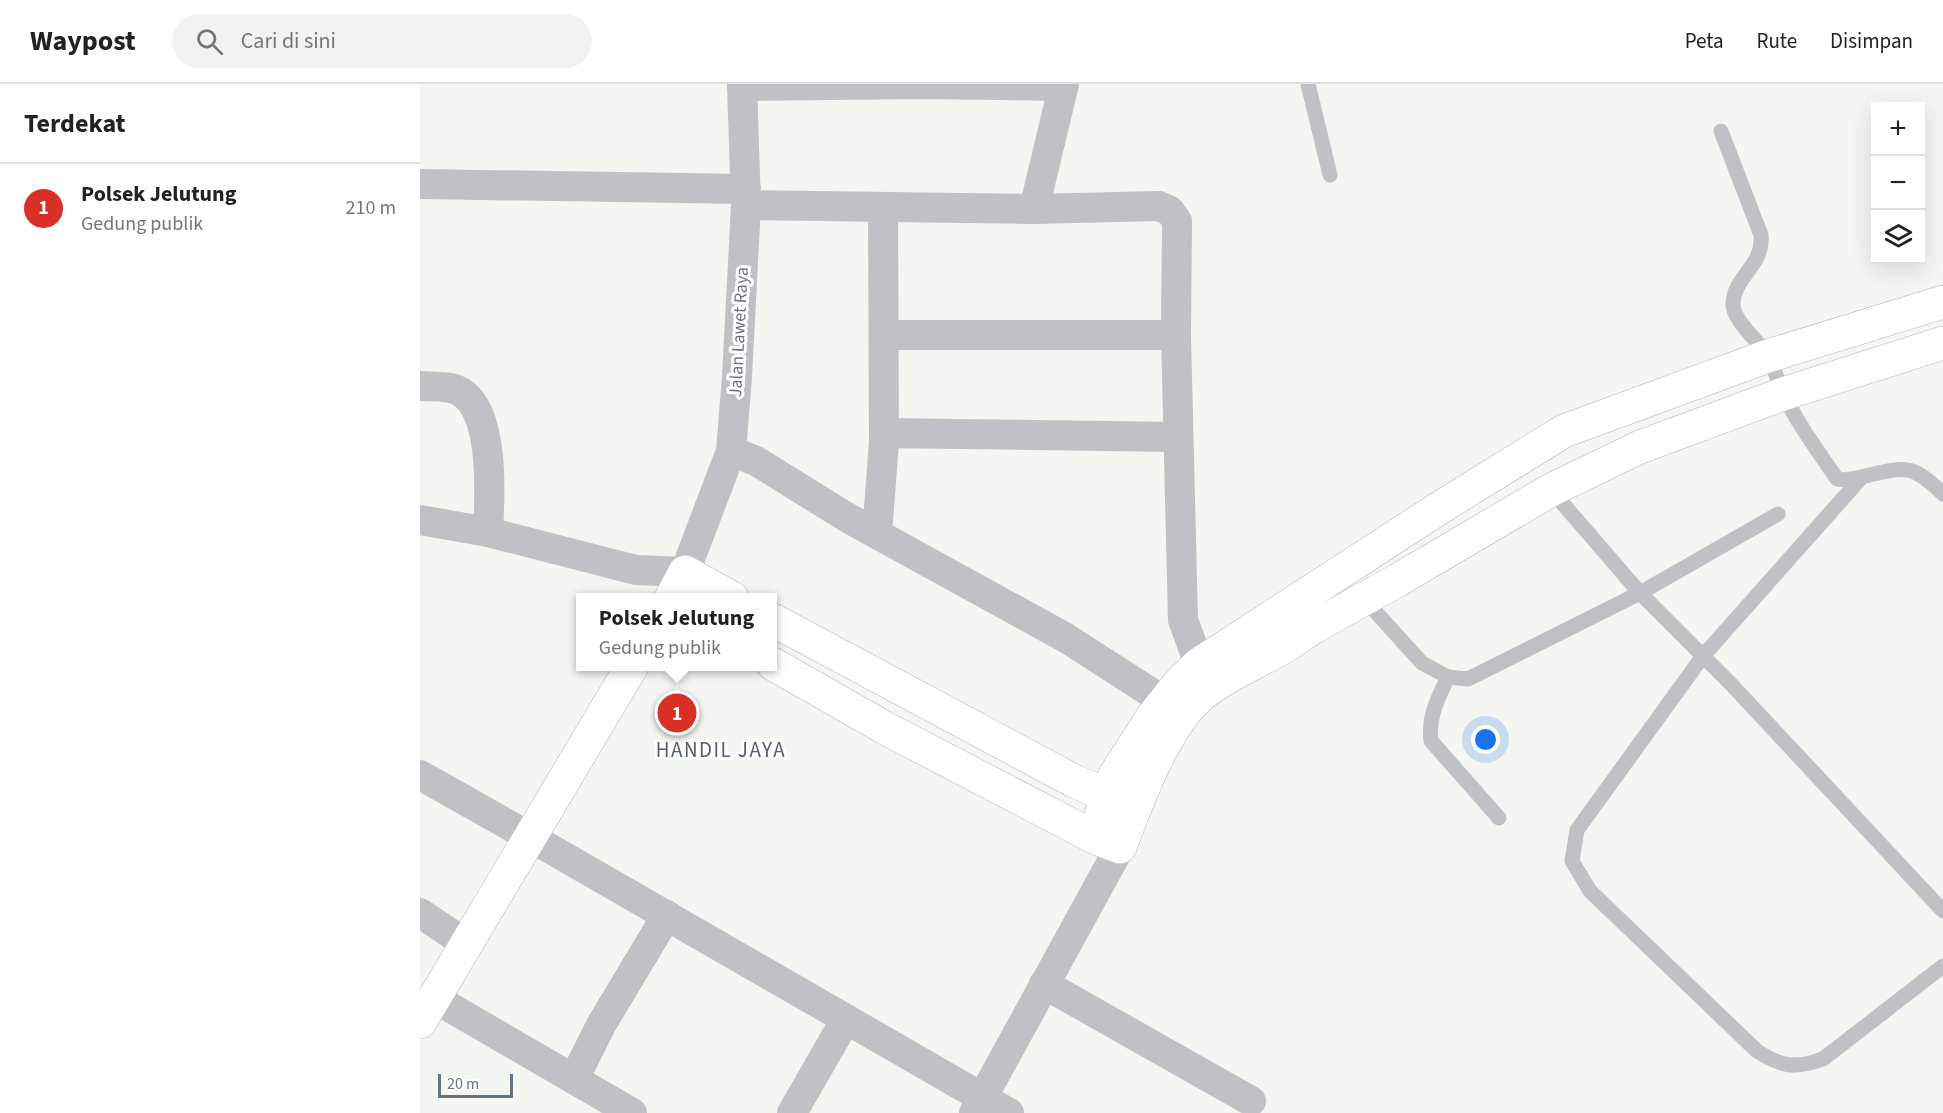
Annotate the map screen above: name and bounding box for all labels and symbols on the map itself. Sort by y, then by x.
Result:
street label: Jalan Lawet Raya [723,266,755,398]
pin: 1 [658,690,696,736]
your location [1471,725,1500,754]
district label: HANDIL JAYA [656,735,786,765]
scale bar [438,1071,513,1098]

